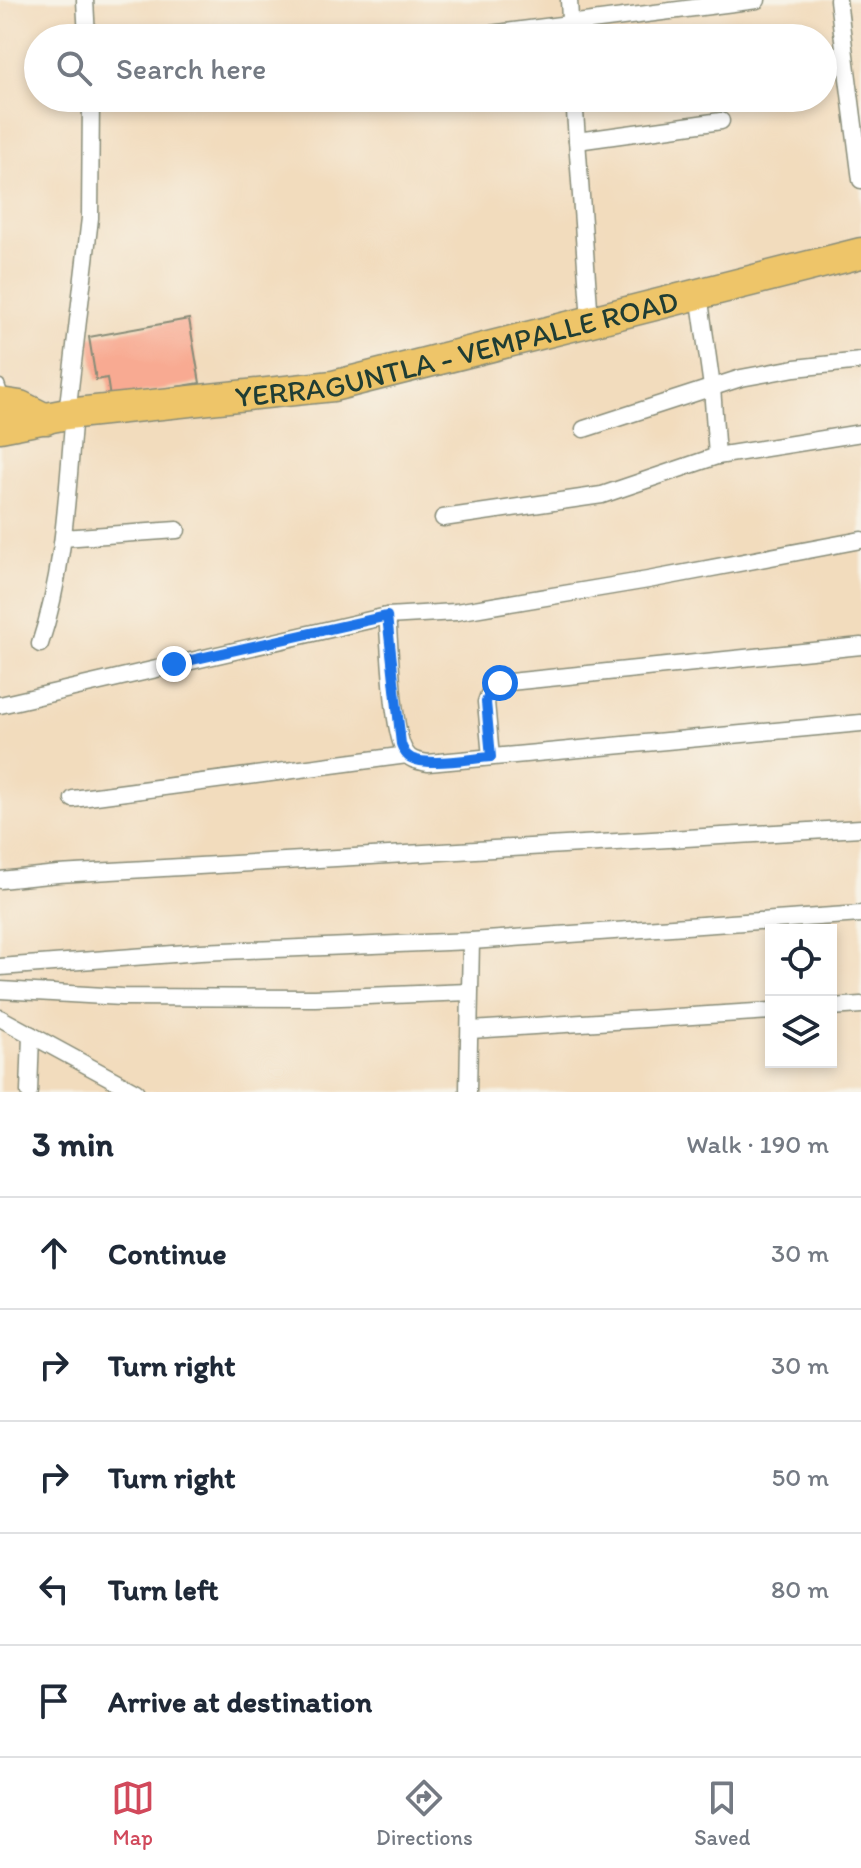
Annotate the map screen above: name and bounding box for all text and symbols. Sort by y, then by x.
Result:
search box [24,24,837,112]
icon: search [52,46,96,90]
text: Search here [116,50,266,87]
street label: YERRAGUNTLA - VEMPALLE ROAD [233,281,682,415]
route end [156,646,192,682]
route start [482,665,518,701]
map controls [765,924,837,1068]
button: locate [765,924,837,996]
button: layers [765,996,837,1068]
text: 3 min [32,1124,114,1165]
text: Walk · 190 m [686,1128,829,1160]
icon: ahead [32,1231,76,1275]
text: Continue [108,1235,227,1272]
text: 30 m [771,1237,829,1269]
icon: right [32,1343,76,1387]
text: Turn right [108,1347,236,1384]
text: 30 m [771,1349,829,1381]
icon: right [32,1455,76,1499]
text: Turn right [108,1459,236,1496]
text: 50 m [772,1461,829,1493]
icon: left [32,1567,76,1611]
text: Turn left [108,1571,219,1608]
text: 80 m [771,1573,829,1605]
icon: arrive [32,1679,76,1723]
text: Arrive at destination [108,1683,372,1720]
tab: Map [111,1776,155,1851]
tab: Directions [376,1776,473,1851]
tab: Saved [694,1776,750,1851]

